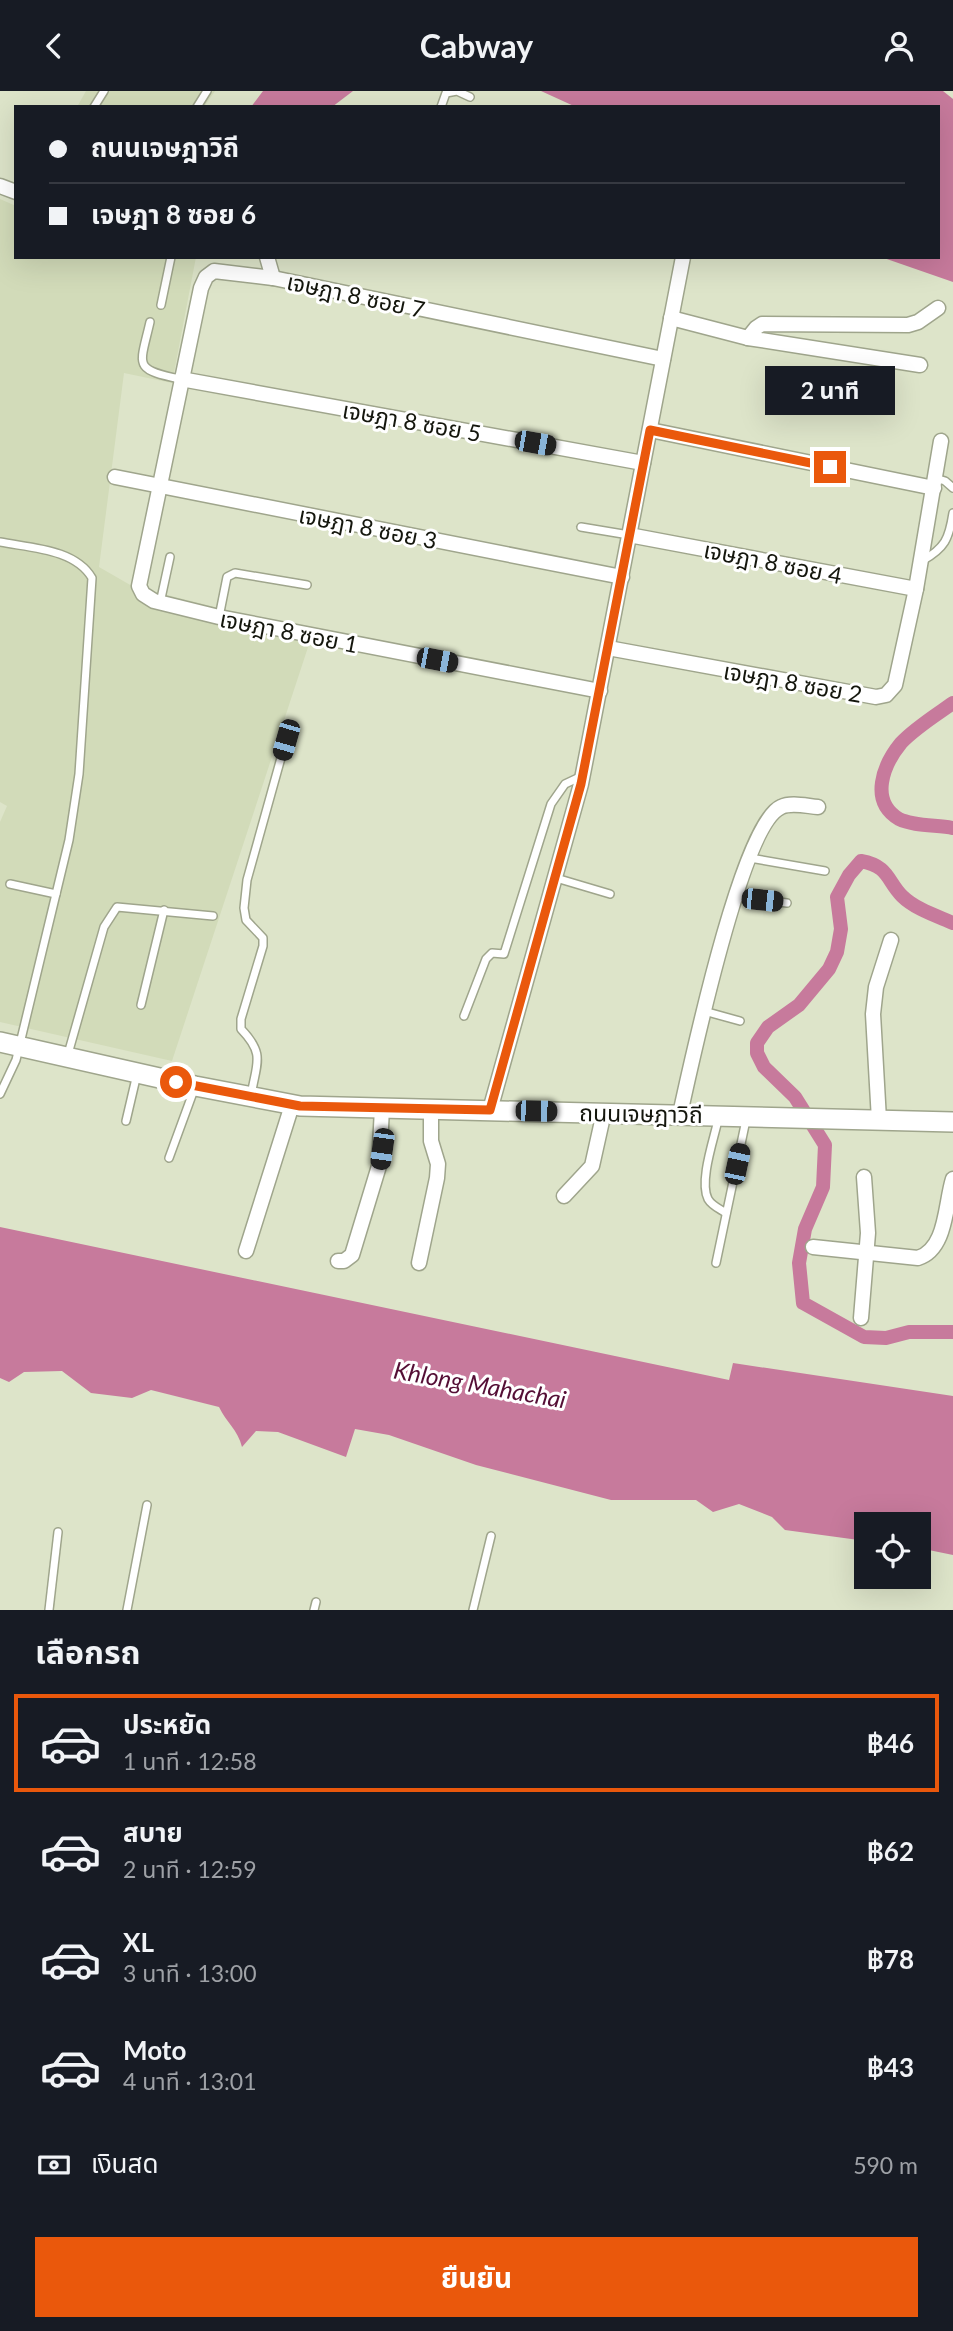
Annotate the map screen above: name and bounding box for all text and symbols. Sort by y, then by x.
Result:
text: Cabway [420,26,533,65]
icon: back [35,27,73,65]
icon: person [880,27,918,65]
text: ถนนเจษฎาวิถี [91,131,239,163]
text: เจษฎา 8 ซอย 6 [91,198,256,230]
street label: เจษฎา 8 ซอย 7 [284,267,428,323]
callout: 2 นาที [765,365,895,415]
text: 2 นาที [801,376,859,404]
street label: เจษฎา 8 ซอย 5 [340,395,484,447]
car [513,429,558,457]
route end [814,451,846,483]
street label: เจษฎา 8 ซอย 3 [296,500,440,554]
street label: เจษฎา 8 ซอย 4 [701,535,845,589]
street label: เจษฎา 8 ซอย 1 [217,604,361,658]
car [415,646,460,674]
street label: เจษฎา 8 ซอย 2 [721,656,865,708]
car [271,717,302,763]
car [741,887,784,913]
route start [160,1066,192,1098]
street label: ถนนเจษฎาวิถี [579,1098,703,1128]
car [515,1100,558,1122]
car [369,1127,396,1171]
car [723,1141,752,1187]
water label: Khlong Mahachai [392,1355,569,1413]
map controls [854,1512,931,1589]
button: locate [854,1512,931,1589]
text: เลือกรถ [35,1632,140,1671]
text: ประหยัด [123,1708,211,1740]
icon: car [39,1712,102,1775]
text: ฿46 [866,1727,914,1759]
text: 1 นาที · 12:58 [123,1747,257,1775]
text: สบาย [123,1816,183,1848]
icon: car [39,1820,102,1883]
text: ฿62 [866,1835,914,1867]
text: 2 นาที · 12:59 [123,1855,257,1883]
text: XL [123,1926,154,1958]
icon: car [39,1928,102,1991]
text: ฿78 [866,1943,914,1975]
text: 3 นาที · 13:00 [123,1959,257,1987]
text: Moto [123,2034,186,2066]
icon: car [39,2036,102,2099]
text: ฿43 [866,2051,914,2083]
text: 4 นาที · 13:01 [123,2067,257,2095]
icon: cash [35,2146,73,2184]
text: เงินสด [91,2147,158,2179]
text: 590 m [853,2151,918,2179]
button: ยืนยัน [35,2237,918,2317]

